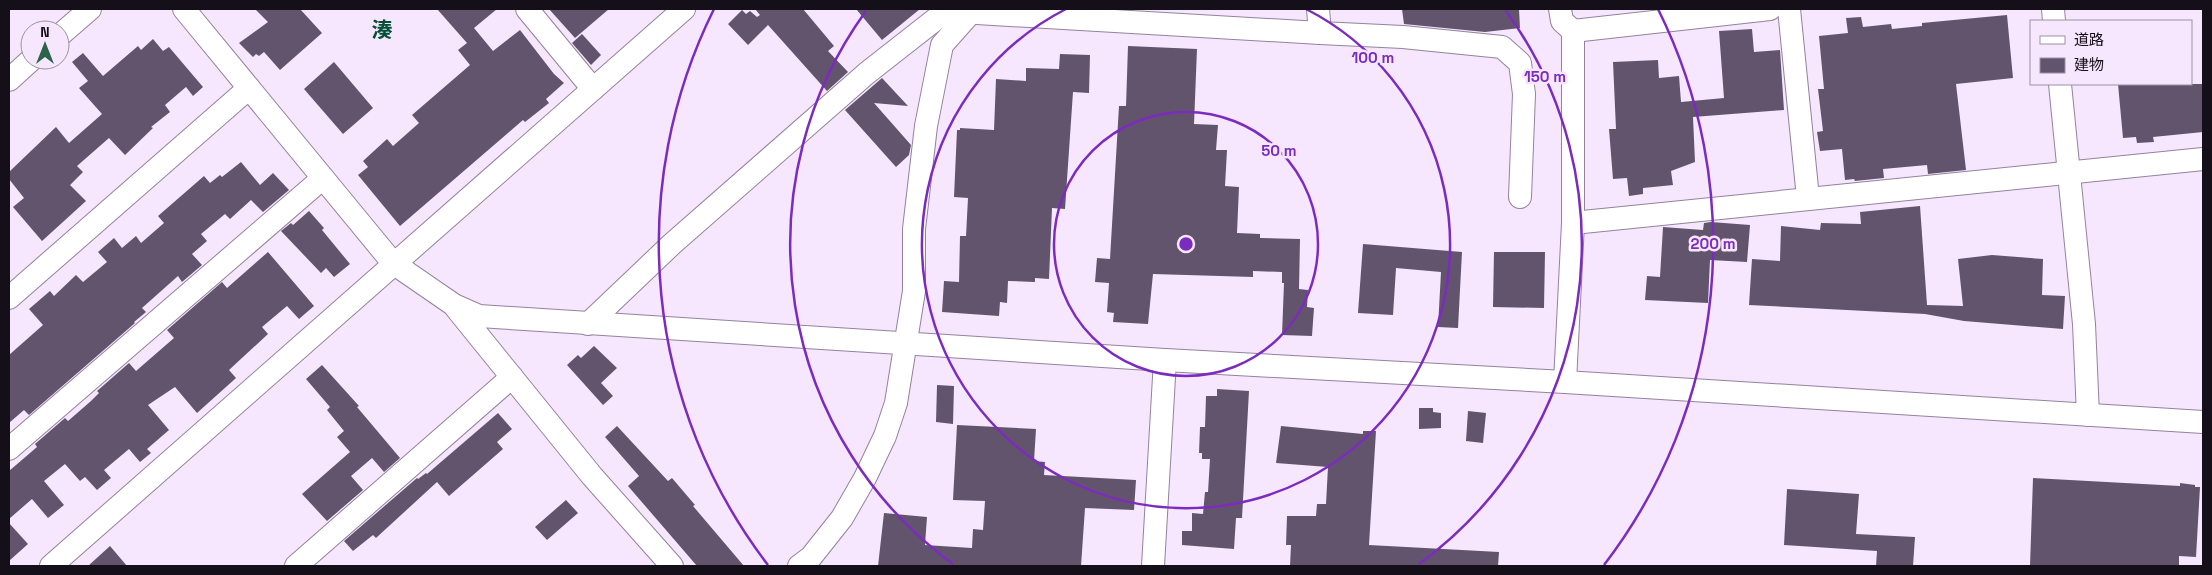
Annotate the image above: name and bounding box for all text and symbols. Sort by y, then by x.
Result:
district label: 湊 [372,16,393,43]
north arrow [20,20,70,70]
legend [2030,20,2192,85]
text: N [40,23,50,41]
text: 道路 [2074,30,2104,49]
text: 100 m [1352,48,1394,67]
text: 建物 [2074,55,2104,74]
text: 150 m [1524,67,1566,86]
text: 50 m [1261,141,1297,160]
text: 200 m [1691,234,1735,253]
centre of rings [1177,235,1195,253]

